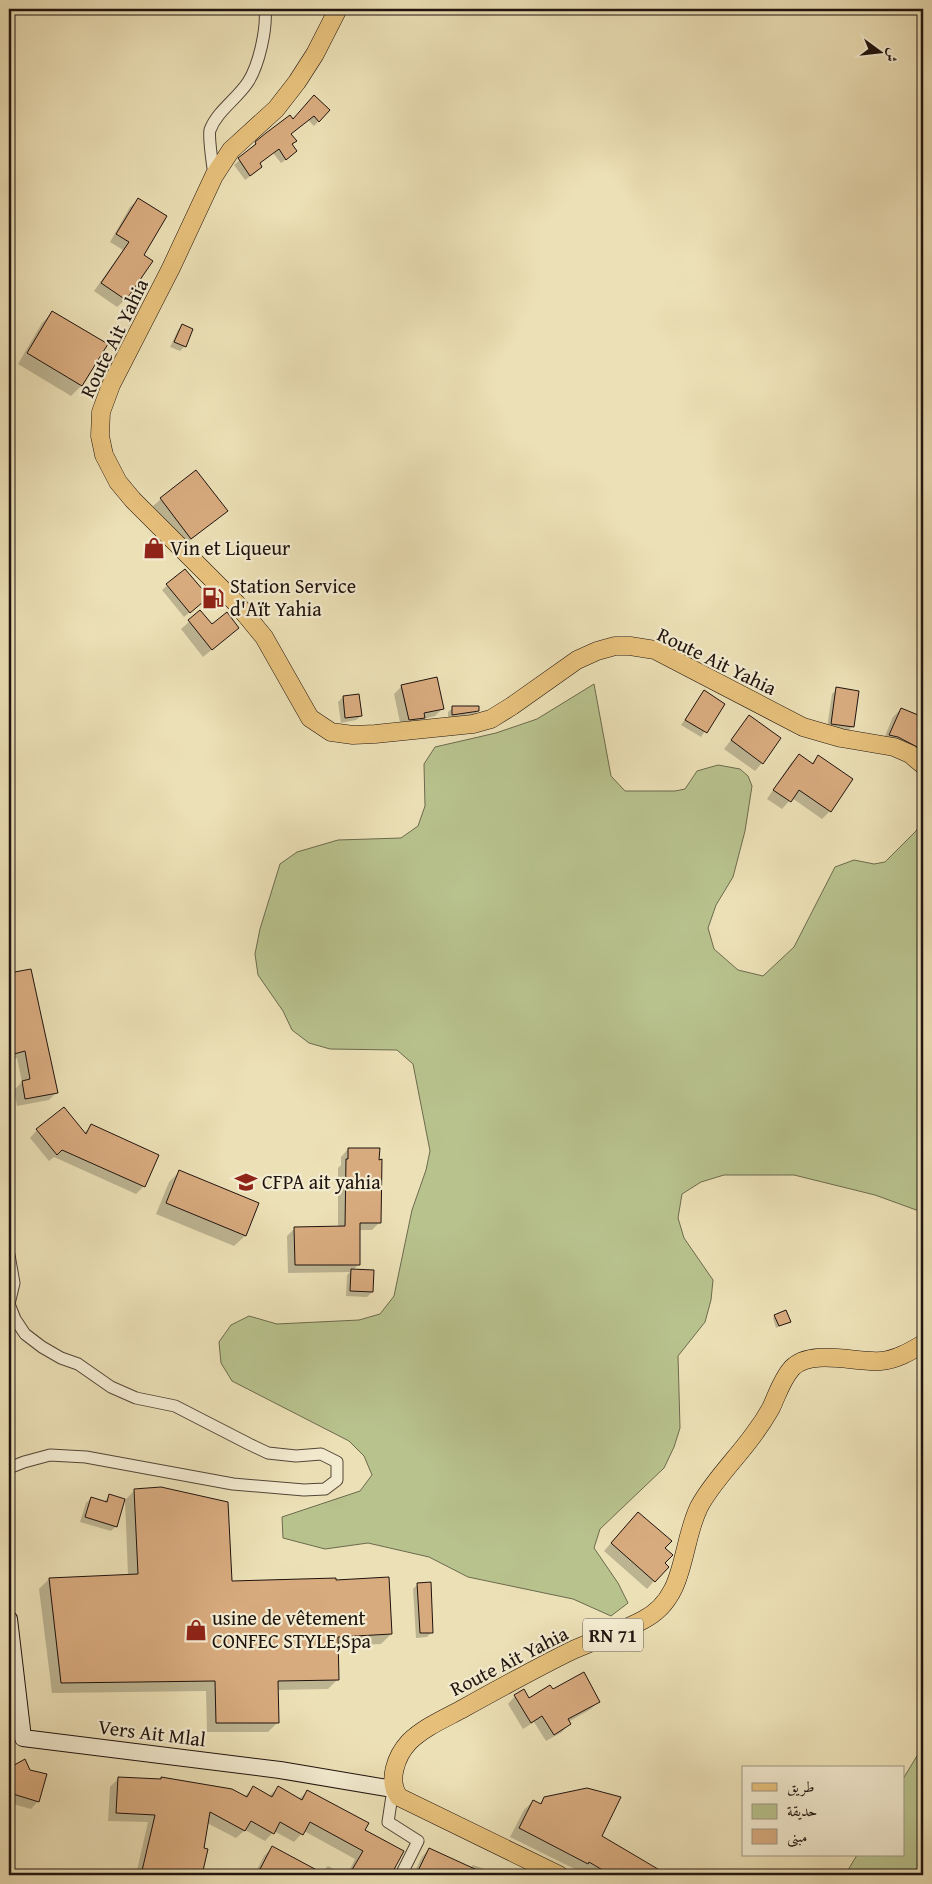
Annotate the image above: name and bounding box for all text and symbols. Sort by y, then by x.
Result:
north arrow [854,28,904,78]
text: ش [881,46,904,65]
street label: Route Ait Yahia [72,273,155,402]
place label: Vin et Liqueur [170,533,290,562]
shop icon: Vin et Liqueur [141,535,167,561]
place label: Station Service d'Aït Yahia [230,571,356,623]
fuel station icon: Station Service d'Aït Yahia [200,585,226,611]
street label: Route Ait Yahia [653,619,782,702]
place label: CFPA ait yahia [262,1167,381,1196]
school or university icon: CFPA ait yahia [233,1169,259,1195]
place label: usine de vêtement CONFEC STYLE,Spa [212,1603,372,1655]
shop icon: usine de vêtement CONFEC STYLE,Spa [183,1617,209,1643]
street label: Route Ait Yahia [445,1618,573,1703]
road number: RN 71 [583,1618,643,1652]
street label: Vers Ait Mlal [97,1712,208,1754]
legend [742,1766,904,1856]
text: طريق [787,1776,814,1797]
text: حديقة [787,1800,817,1821]
text: مبنى [787,1826,807,1848]

